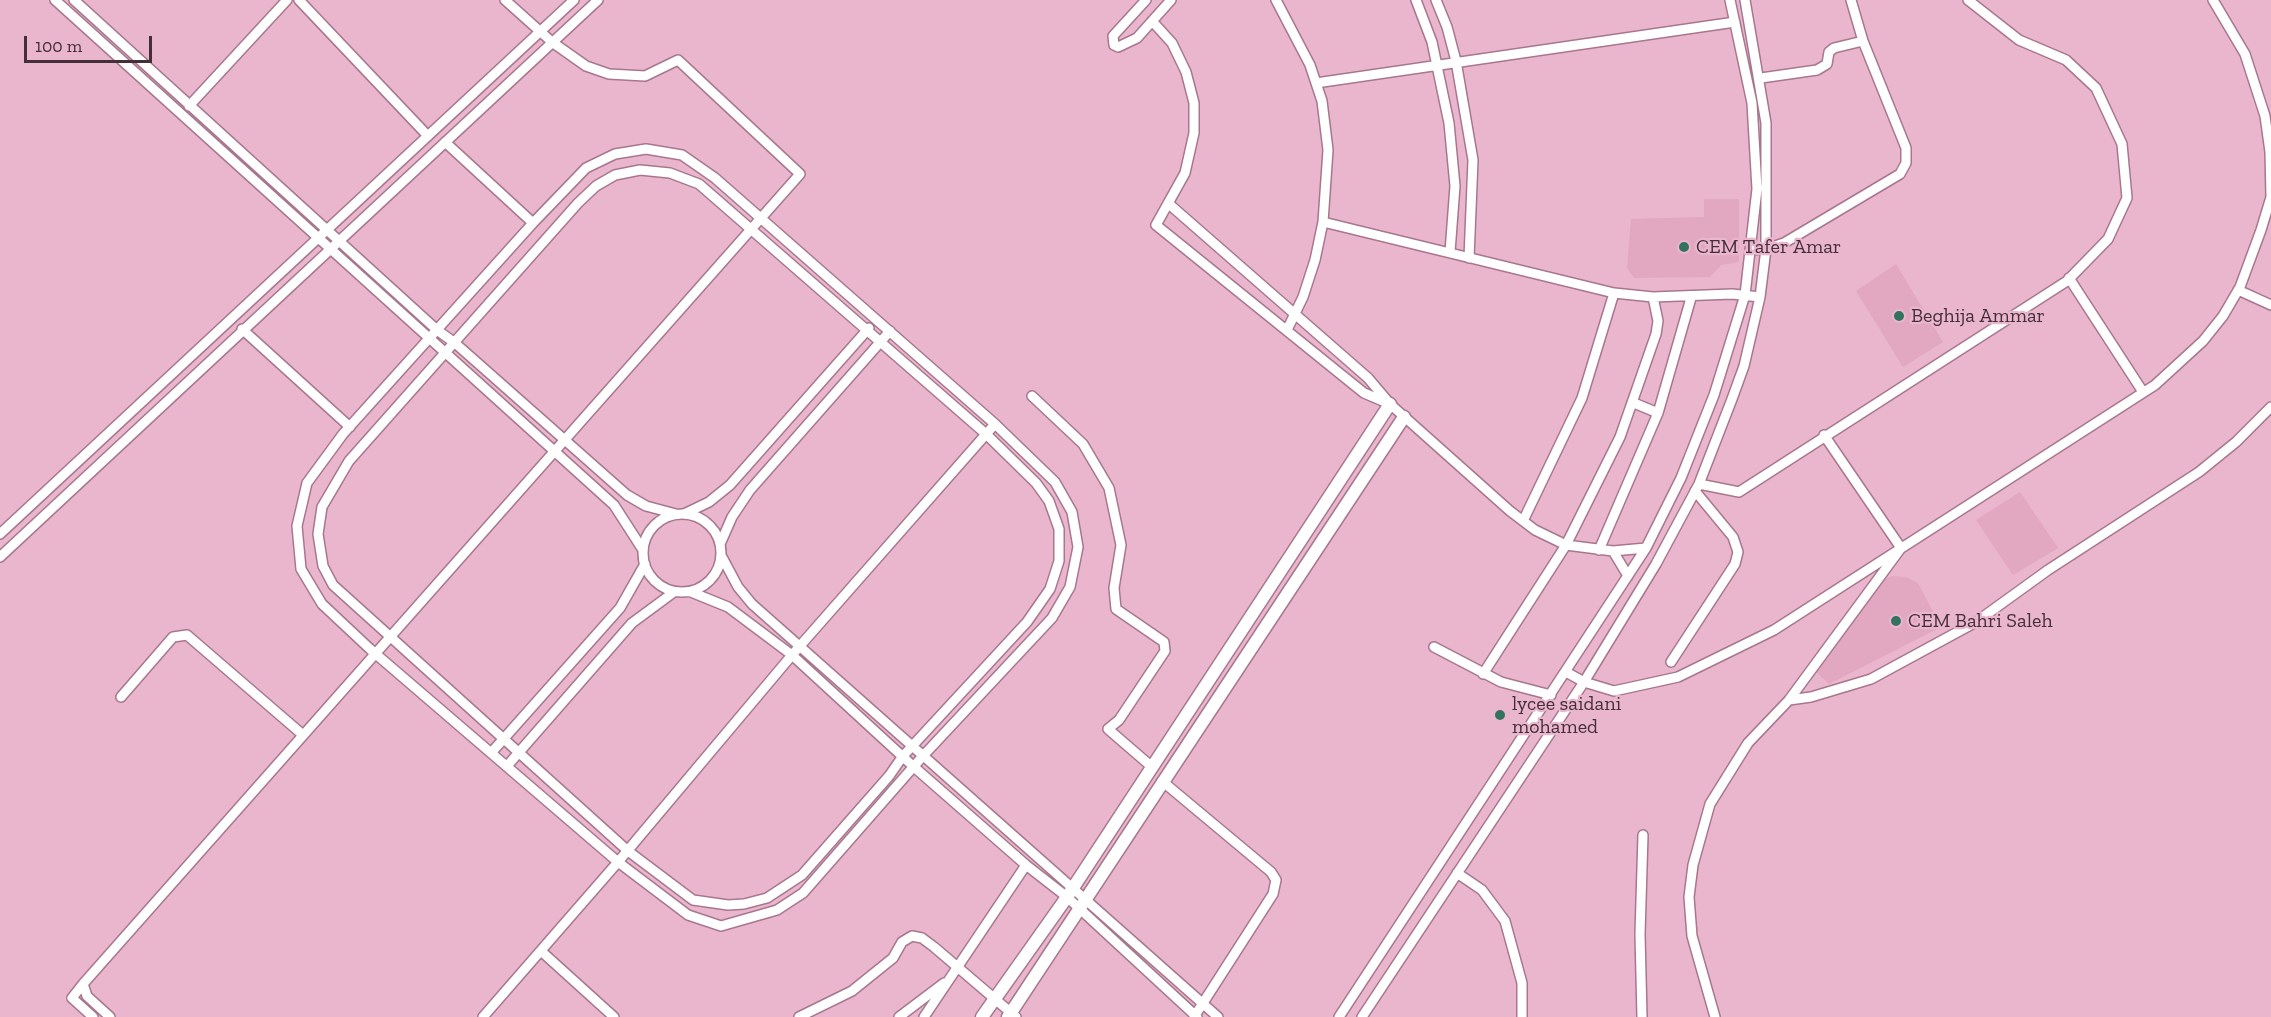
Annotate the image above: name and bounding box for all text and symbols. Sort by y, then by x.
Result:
scale bar [27,24,154,62]
text: 100 m [35,35,82,57]
place label: CEM Tafer Amar [1696,235,1841,259]
marker: CEM Tafer Amar [1677,240,1691,254]
place label: Beghija Ammar [1911,304,2045,328]
marker: Beghija Ammar [1892,309,1906,323]
place label: CEM Bahri Saleh [1908,609,2053,633]
marker: CEM Bahri Saleh [1889,614,1903,628]
place label: lycee saidani mohamed [1512,692,1621,739]
marker: lycee saidani mohamed [1493,708,1507,722]

